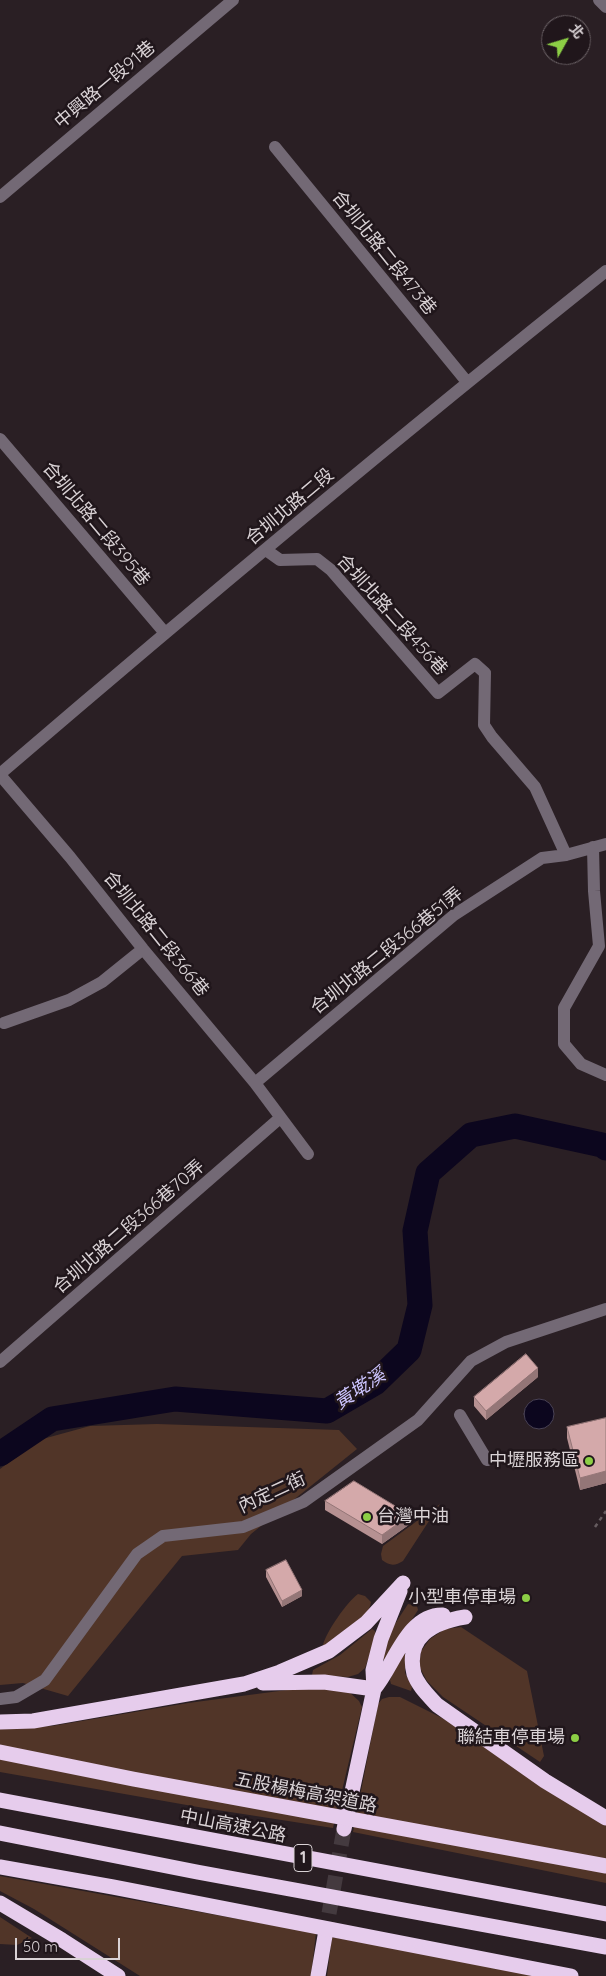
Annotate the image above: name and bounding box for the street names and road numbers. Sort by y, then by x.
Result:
street label: 中興路一段91巷 [50,37,160,133]
street label: 合圳北路二段473巷 [327,187,441,319]
street label: 合圳北路二段395巷 [38,458,154,590]
street label: 合圳北路二段 [242,464,338,550]
street label: 合圳北路二段456巷 [332,550,452,680]
street label: 合圳北路二段366巷 [99,867,213,1001]
street label: 合圳北路二段366巷51弄 [307,883,467,1019]
street label: 合圳北路二段366巷70弄 [49,1156,209,1298]
street label: 內定二街 [235,1468,309,1518]
street label: 五股楊梅高架道路 [233,1769,379,1817]
street label: 中山高速公路 [178,1805,288,1847]
road number: 1 [294,1845,312,1872]

